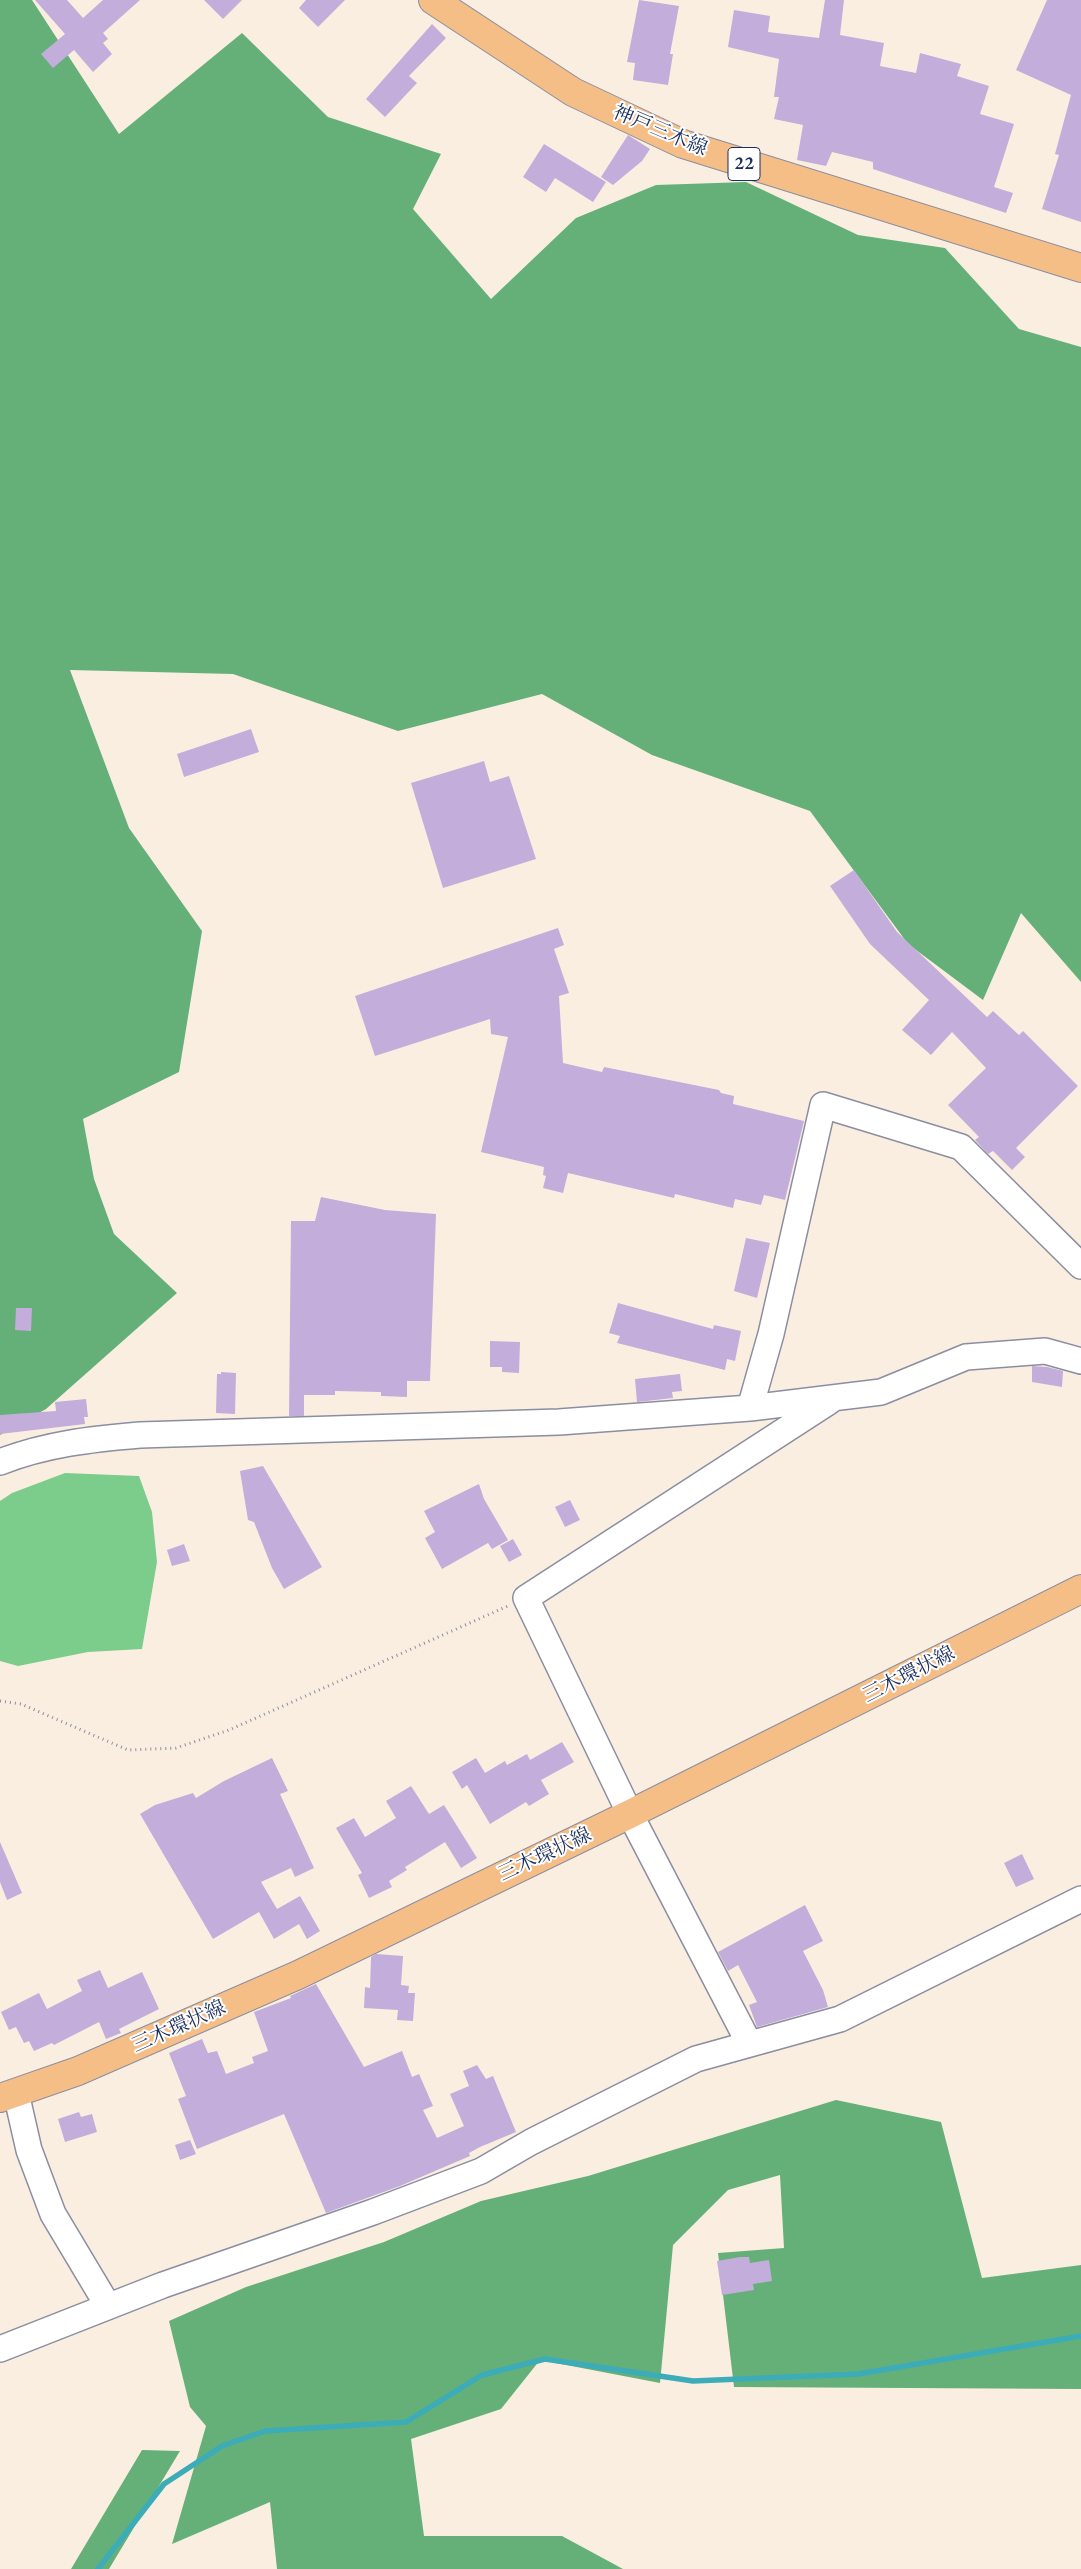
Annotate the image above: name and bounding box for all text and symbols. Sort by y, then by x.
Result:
street label: 神戸三木線 [609,100,711,162]
road number: 22 [728,147,760,180]
street label: 三木環状線 [859,1642,959,1708]
street label: 三木環状線 [495,1823,595,1887]
street label: 三木環状線 [128,1996,230,2058]

